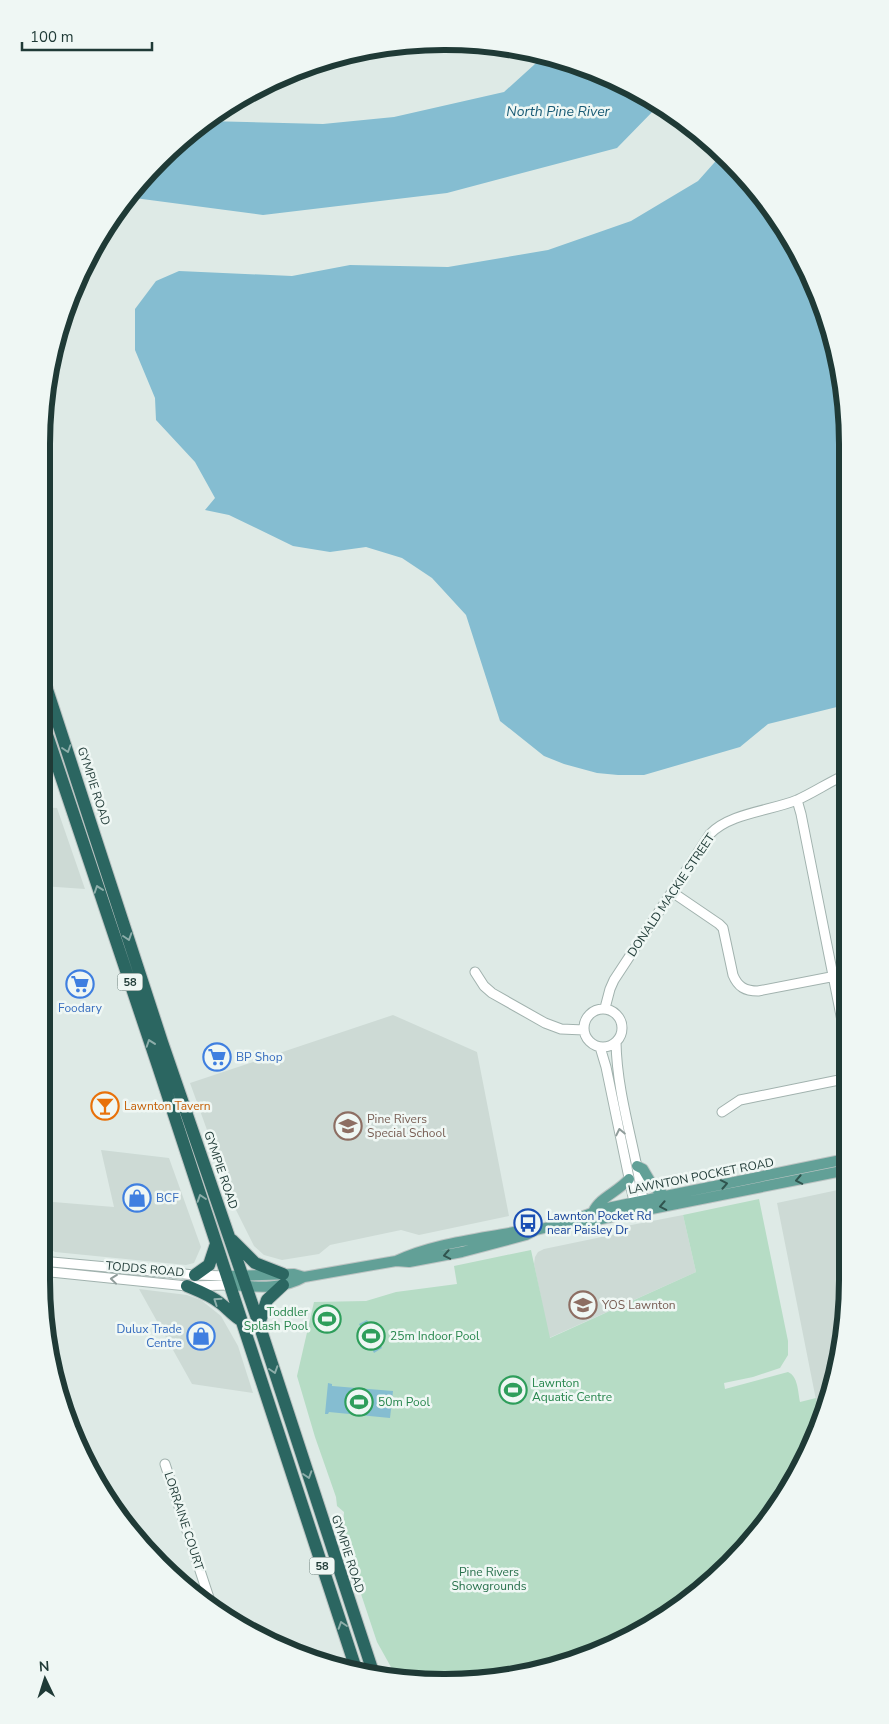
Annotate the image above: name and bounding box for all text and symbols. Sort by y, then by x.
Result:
scale bar [22,20,152,52]
text: 100 m [30,27,74,47]
water label: North Pine River [506,102,611,121]
one-way arrow [62,745,72,753]
street label: GYMPIE ROAD [74,745,114,827]
street label: DONALD MACKIE STREET [624,830,719,960]
one-way arrow [94,886,104,894]
one-way arrow [122,932,132,941]
supermarket icon: Foodary [65,969,95,999]
road number: 58 [118,974,142,990]
place label: Foodary [58,1000,103,1016]
one-way arrow [146,1040,156,1048]
supermarket icon: BP Shop [202,1042,232,1072]
place label: BP Shop [236,1049,283,1065]
bar icon: Lawnton Tavern [90,1091,120,1121]
place label: Lawnton Tavern [124,1098,211,1114]
school or university icon: Pine Rivers Special School [333,1111,363,1141]
place label: Pine Rivers Special School [367,1111,446,1141]
one-way arrow [615,1127,625,1136]
street label: GYMPIE ROAD [200,1129,242,1211]
street label: LAWNTON POCKET ROAD [627,1154,775,1198]
one-way arrow [794,1174,803,1185]
one-way arrow [720,1179,728,1190]
shop icon: BCF [122,1183,152,1213]
place label: BCF [156,1190,179,1206]
one-way arrow [197,1194,207,1202]
one-way arrow [659,1201,668,1211]
bus stop icon: Lawnton Pocket Rd near Paisley Dr [513,1208,543,1238]
place label: Lawnton Pocket Rd near Paisley Dr [547,1208,651,1238]
one-way arrow [443,1249,452,1260]
street label: TODDS ROAD [105,1258,185,1280]
one-way arrow [110,1273,118,1284]
school or university icon: YOS Lawnton [568,1290,598,1320]
place label: YOS Lawnton [601,1297,676,1313]
one-way arrow [213,1298,222,1307]
place label: Toddler Splash Pool [244,1304,309,1334]
sports icon: Toddler Splash Pool [312,1304,342,1334]
place label: Dulux Trade Centre [116,1321,182,1351]
shop icon: Dulux Trade Centre [186,1321,216,1351]
sports icon: 25m Indoor Pool [356,1321,386,1351]
place label: 25m Indoor Pool [390,1328,480,1344]
one-way arrow [268,1365,278,1374]
sports icon: Lawnton Aquatic Centre [498,1375,528,1405]
place label: Lawnton Aquatic Centre [532,1375,612,1405]
sports icon: 50m Pool [344,1387,374,1417]
place label: 50m Pool [378,1394,430,1410]
street label: LORRAINE COURT [161,1470,208,1573]
one-way arrow [302,1471,312,1479]
street label: GYMPIE ROAD [328,1513,368,1595]
road number: 58 [310,1558,334,1574]
park label: Pine Rivers Showgrounds [451,1564,527,1594]
one-way arrow [338,1622,348,1630]
north arrow [20,1654,70,1704]
text: N [38,1657,50,1676]

